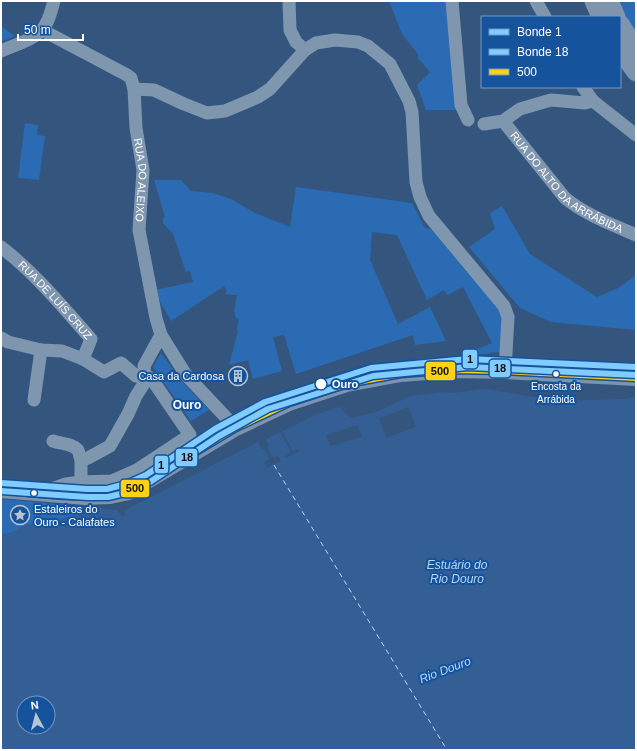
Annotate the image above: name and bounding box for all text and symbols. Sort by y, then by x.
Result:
scale bar [18,16,83,42]
legend [481,16,621,88]
text: 50 m [24,23,51,37]
text: Bonde 1 [517,25,562,39]
text: Bonde 18 [517,45,569,59]
text: 500 [517,65,537,79]
street label: RUA DO ALTO DA ARRÁBIDA [508,129,625,235]
street label: RUA DO ALEIXO [132,137,149,223]
street label: RUA DE LUÍS CRUZ [16,259,95,342]
line badge: 1 [462,349,478,369]
text: 1 [467,353,473,365]
line badge: 18 [489,359,511,378]
line badge: 500 [425,361,456,381]
text: 18 [494,362,506,374]
building icon: Casa da Cardosa [227,365,249,387]
text: 500 [431,365,449,377]
marker: Encosta da Arrábida [551,369,561,379]
place label: Casa da Cardosa [138,370,225,382]
marker: Ouro [314,377,328,391]
place label: Ouro [332,378,359,390]
place label: Encosta da Arrábida [531,381,581,405]
district label: Ouro [173,398,201,412]
line badge: 18 [175,448,198,467]
text: 18 [181,451,193,463]
line badge: 1 [154,455,169,474]
text: 1 [158,459,164,471]
line badge: 500 [120,479,150,498]
text: 500 [126,482,144,494]
unlabelled marker [29,488,39,498]
place label: Estaleiros do Ouro - Calafates [34,503,115,528]
place icon: Estaleiros do Ouro - Calafates [9,504,31,526]
water label: Estuário do Rio Douro [427,558,488,586]
water label: Rio Douro [417,654,473,686]
north arrow [16,695,56,735]
text: N [30,699,40,712]

